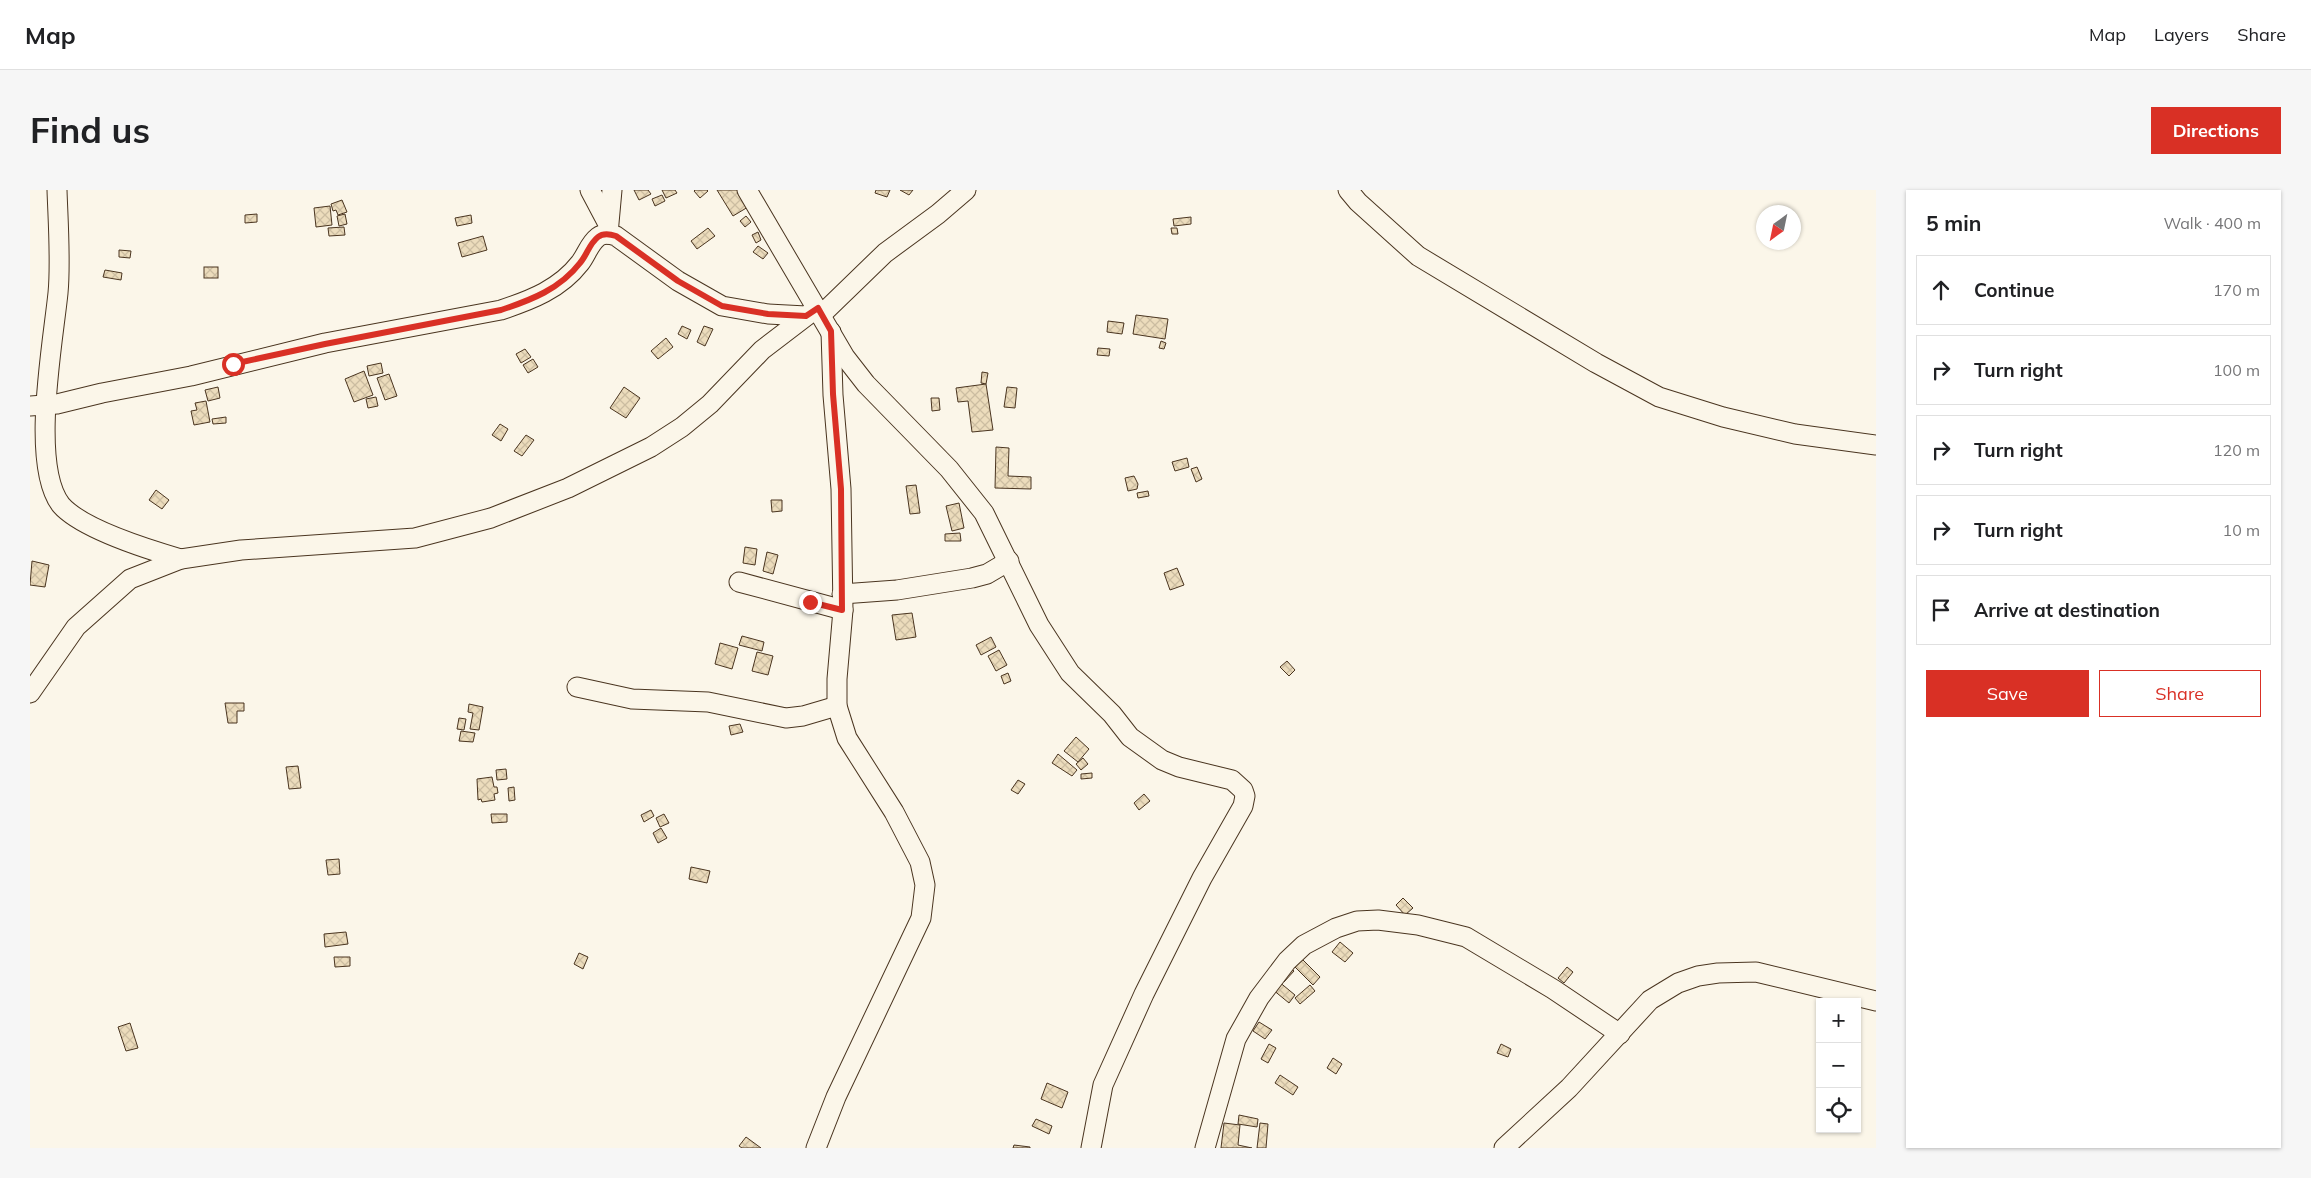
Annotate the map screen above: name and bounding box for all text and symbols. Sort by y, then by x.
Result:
text: Map [25,20,76,50]
text: Map [2089,23,2126,46]
text: Layers [2154,23,2209,46]
text: Share [2237,23,2286,46]
button: Directions [2151,107,2281,154]
text: Find us [30,108,150,152]
north arrow [1756,205,1801,250]
text: 5 min [1926,210,1981,236]
text: Walk · 400 m [2163,213,2261,233]
icon: ahead [1927,276,1955,304]
text: Continue [1974,278,2054,302]
text: 170 m [2213,280,2260,300]
route start [222,353,245,376]
icon: right [1927,356,1955,384]
text: Turn right [1974,358,2063,382]
text: 100 m [2213,360,2260,380]
icon: right [1927,436,1955,464]
text: Turn right [1974,438,2063,462]
text: 120 m [2213,440,2260,460]
icon: right [1927,516,1955,544]
text: Turn right [1974,518,2063,542]
text: 10 m [2223,520,2260,540]
route end [799,591,822,614]
icon: arrive [1927,596,1955,624]
text: Arrive at destination [1974,598,2160,622]
button: Save [1926,670,2089,717]
button: Share [2099,670,2261,717]
map controls [1816,998,1861,1133]
button: + [1816,998,1861,1043]
button: − [1816,1043,1861,1088]
button: locate [1816,1088,1861,1133]

